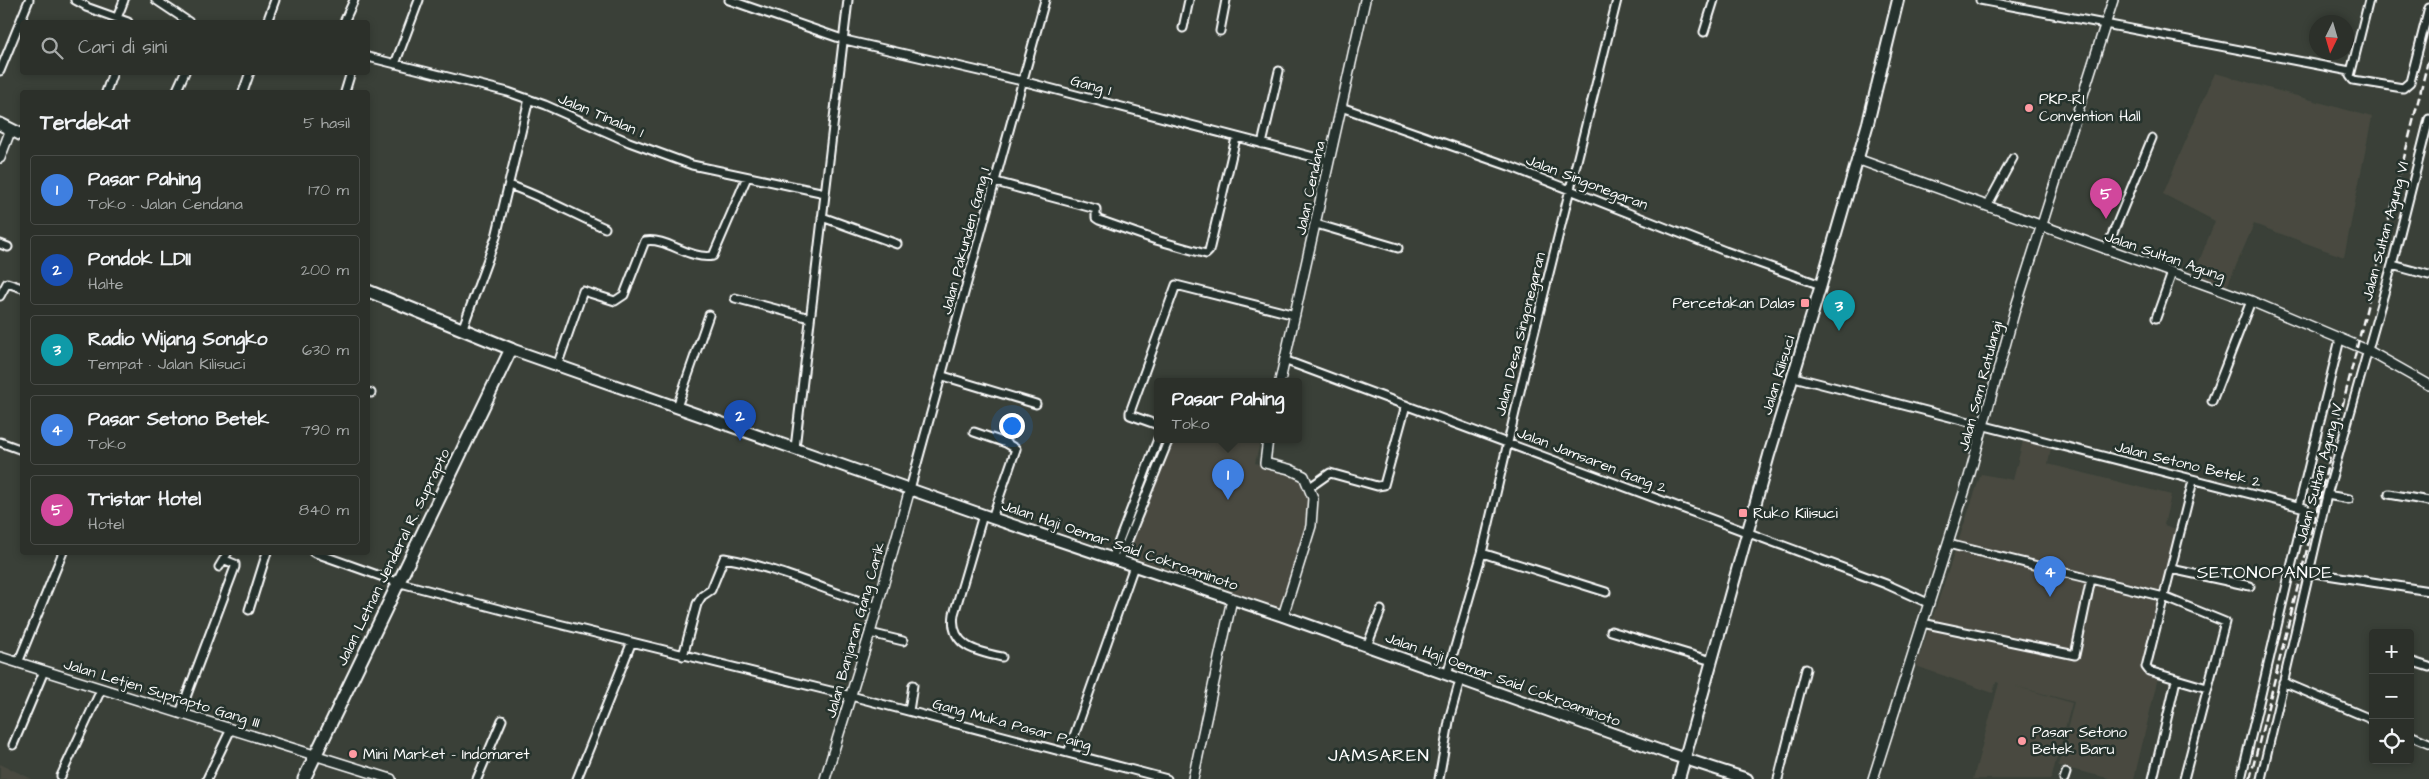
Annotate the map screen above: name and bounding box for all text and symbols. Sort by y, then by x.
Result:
north arrow [2309,15,2354,60]
search box [20,20,370,75]
icon: search [38,34,66,62]
text: Cari di sini [78,34,167,61]
street label: Gang 1 [1068,70,1114,102]
street label: Jalan Tinalan 1 [555,88,647,143]
place label: PKP-RI Convention Hall [2039,89,2141,127]
marker: PKP-RI Convention Hall [2023,102,2035,114]
text: Terdekat [40,108,130,137]
text: 5 hasil [303,112,350,134]
street label: Jalan Cendana [1290,139,1331,237]
street label: Jalan Singonegaran [1522,150,1651,217]
street label: Jalan Sultan Agung VI [2357,159,2415,304]
street label: Jalan Pakunden Gang 1 [936,165,996,317]
text: Pasar Pahing [88,166,200,193]
pin: 5 [2090,178,2122,219]
text: 1 [56,179,58,201]
text: 170 m [308,179,349,201]
text: Toko · Jalan Cendana [88,193,243,215]
street label: Jalan Sultan Agung [2101,226,2228,288]
text: Pondok LDII [88,246,191,273]
street label: Jalan Desa Singonegaran [1490,250,1552,418]
text: 2 [52,259,62,281]
text: 200 m [301,259,349,281]
text: Halte [88,273,123,295]
pin: 3 [1823,290,1855,331]
place label: Percetakan Dalas [1673,293,1795,314]
marker: Percetakan Dalas [1799,297,1811,309]
street label: Jalan Sam Ratulangi [1953,318,2009,454]
text: Radio Wijang Songko [88,326,267,353]
street label: Jalan Kilisuci [1756,332,1801,417]
text: 3 [53,339,61,361]
text: 630 m [302,339,349,361]
text: Tempat · Jalan Kilisuci [88,353,245,375]
popup [1154,378,1302,443]
text: Pasar Pahing [1172,386,1284,413]
pin: 2 [724,400,756,441]
street label: Jalan Sultan Agung IV [2291,400,2349,546]
text: Pasar Setono Betek [88,406,269,433]
your location [999,413,1025,439]
text: Toko [1172,413,1210,435]
text: 4 [52,419,62,441]
text: 790 m [301,419,349,441]
street label: Jalan Jamsaren Gang 2 [1513,422,1670,500]
text: Toko [88,433,126,455]
street label: Jalan Setono Betek 2 [2113,436,2264,493]
street label: Jalan Letnan Jenderal R. Suprapto [332,445,456,669]
pin: 1 [1212,459,1244,500]
text: Tristar Hotel [88,486,201,513]
street label: Jalan Haji Oemar Said Cokroaminoto [999,495,1241,596]
text: 5 [51,499,63,521]
text: 840 m [299,499,349,521]
place label: Ruko Kilisuci [1753,503,1839,524]
marker: Ruko Kilisuci [1737,507,1749,519]
text: Hotel [88,513,124,535]
street label: Jalan Banjaran Gang Carik [820,540,892,721]
pin: 4 [2034,556,2066,597]
district label: SETONOPANDE [2197,560,2333,585]
street label: Jalan Haji Oemar Said Cokroaminoto [1382,627,1624,732]
map controls [2369,629,2414,764]
button: + [2369,629,2414,674]
street label: Jalan Letjen Suprapto Gang III [61,654,263,734]
button: − [2369,674,2414,719]
street label: Gang Muka Pasar Paing [930,693,1094,757]
button: locate [2369,719,2414,764]
place label: Pasar Setono Betek Baru [2032,722,2127,760]
marker: Pasar Setono Betek Baru [2016,735,2028,747]
district label: JAMSAREN [1328,743,1430,768]
place label: Mini Market - Indomaret [363,744,530,765]
marker: Mini Market - Indomaret [347,748,359,760]

